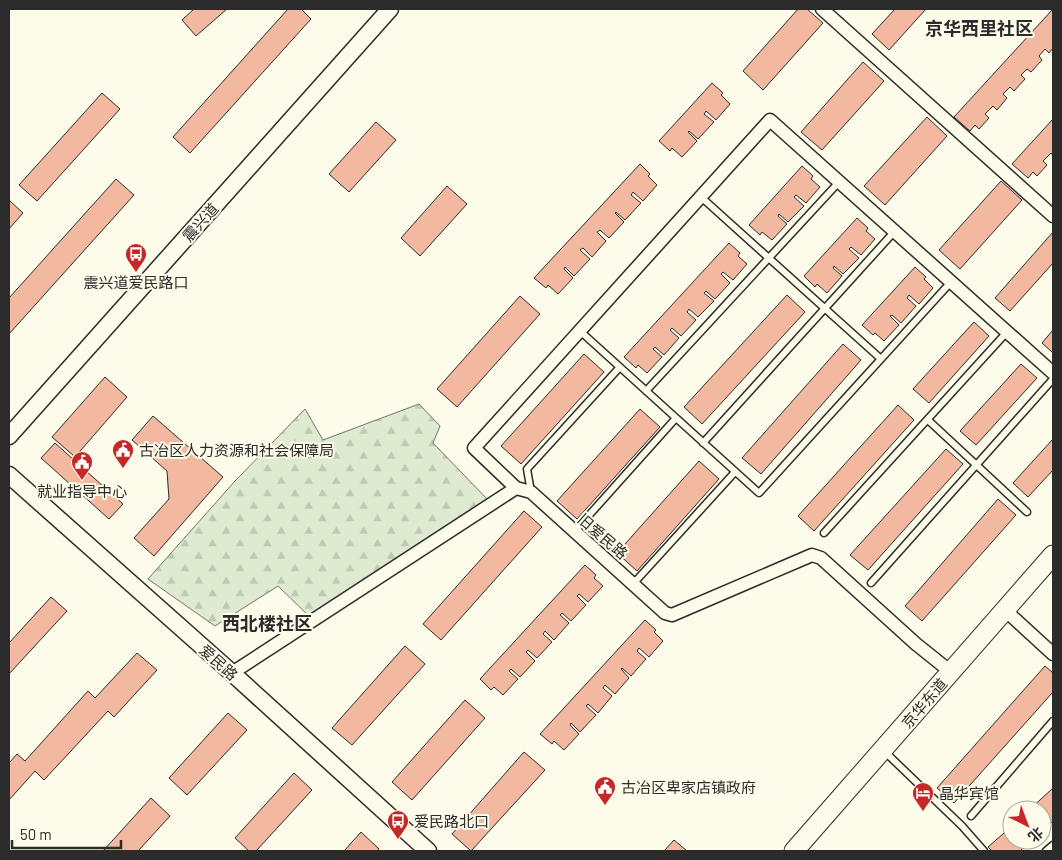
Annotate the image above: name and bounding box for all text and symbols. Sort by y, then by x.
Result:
district label: 京华西里社区 [925,17,1033,39]
street label: 震兴道 [178,199,222,245]
bus stop icon: 震兴道爱民路口 [124,242,148,273]
place label: 震兴道爱民路口 [83,273,189,291]
public building icon: 古冶区人力资源和社会保障局 [111,438,135,469]
place label: 古冶区人力资源和社会保障局 [139,441,334,459]
public building icon: 就业指导中心 [70,450,94,481]
place label: 就业指导中心 [37,482,127,500]
street label: 旧爱民路 [574,510,632,562]
district label: 西北楼社区 [222,612,312,634]
street label: 爱民路 [196,640,242,684]
street label: 京华东道 [898,674,950,732]
public building icon: 古冶区卑家店镇政府 [593,775,617,806]
place label: 古冶区卑家店镇政府 [621,778,756,796]
hotel icon: 晶华宾馆 [911,781,935,812]
place label: 晶华宾馆 [939,784,999,802]
north arrow [1002,800,1052,850]
bus stop icon: 爱民路北口 [386,809,410,840]
place label: 爱民路北口 [414,812,489,830]
scale bar [12,818,121,850]
text: 北 [1025,824,1047,846]
text: 50 m [20,825,52,843]

